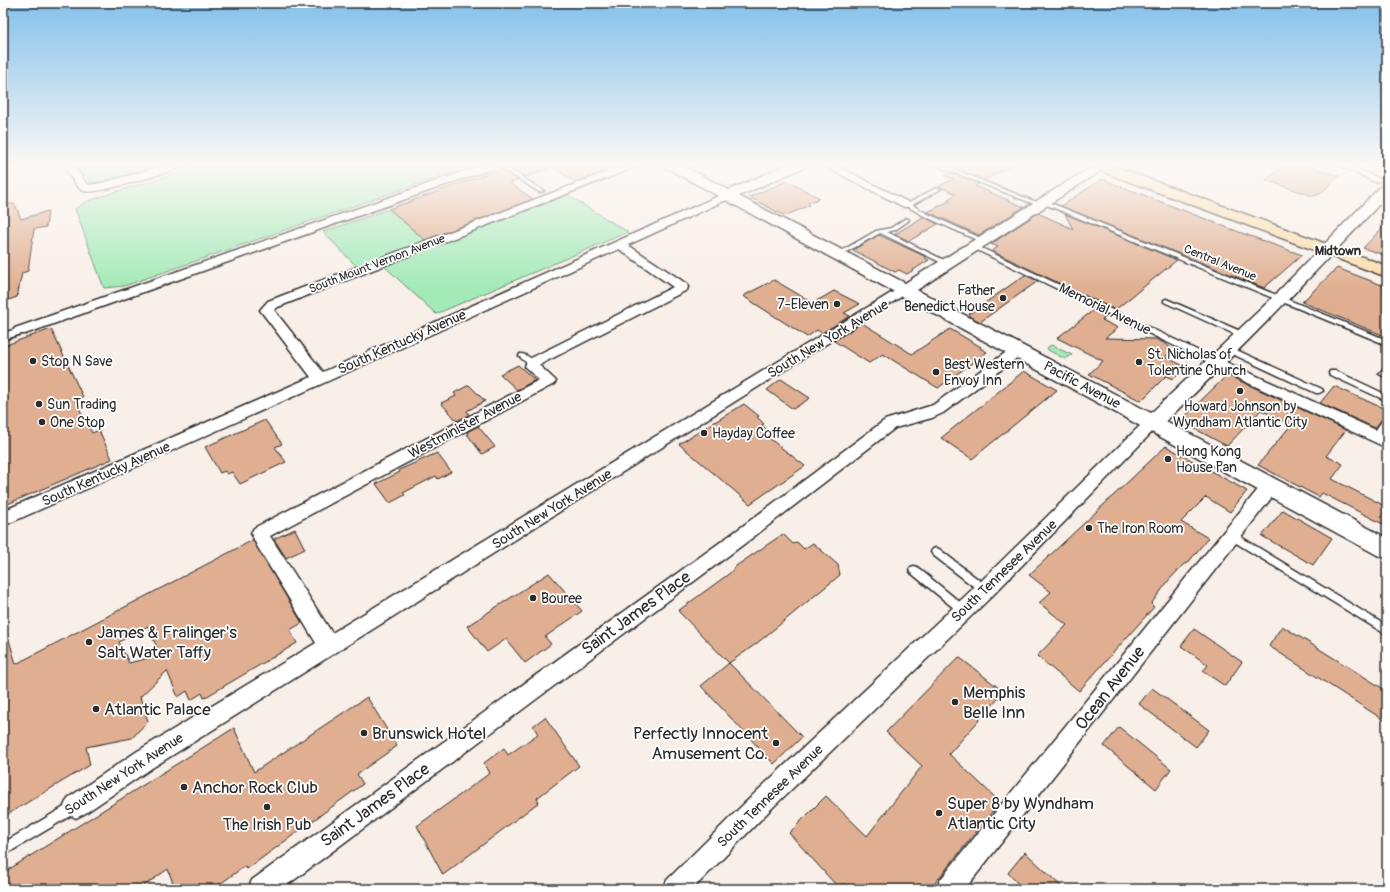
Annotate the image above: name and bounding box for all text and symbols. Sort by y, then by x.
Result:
street label: South Mount Vernon Avenue [307,231,447,297]
street label: Central Avenue [1182,242,1258,284]
district label: Midtown [1315,243,1362,259]
street label: Memorial Avenue [1056,279,1154,339]
place label: Father Benedict House [904,282,995,315]
marker: Father Benedict House [998,293,1008,303]
street label: South New York Avenue [764,296,892,382]
place label: 7-Eleven [777,296,829,313]
marker: 7-Eleven [832,299,842,309]
street label: South Kentucky Avenue [335,306,469,378]
place label: St. Nicholas of Tolentine Church [1147,346,1246,379]
place label: Stop N Save [41,353,113,370]
marker: Stop N Save [28,356,38,366]
place label: Best Western Envoy Inn [944,356,1024,389]
marker: St. Nicholas of Tolentine Church [1134,357,1144,367]
street label: Pacific Avenue [1041,358,1123,412]
marker: Best Western Envoy Inn [931,367,941,377]
marker: Howard Johnson by Wyndham Atlantic City [1235,386,1245,396]
street label: Westminister Avenue [405,388,525,462]
place label: Sun Trading [47,396,116,413]
place label: Howard Johnson by Wyndham Atlantic City [1173,398,1307,431]
marker: Sun Trading [34,399,44,409]
place label: One Stop [50,414,105,431]
marker: One Stop [37,417,47,427]
place label: Hayday Coffee [712,425,795,442]
marker: Hayday Coffee [699,428,709,438]
street label: South Kentucky Avenue [39,438,173,510]
place label: Hong Kong House Pan [1176,443,1241,476]
marker: Hong Kong House Pan [1163,454,1173,464]
street label: South New York Avenue [489,465,615,553]
street label: South Tennesee Avenue [948,516,1060,626]
place label: The Iron Room [1097,520,1183,537]
marker: The Iron Room [1084,523,1094,533]
street label: Saint James Place [577,566,695,660]
place label: Bouree [541,590,582,607]
marker: Bouree [528,593,538,603]
place label: James & Fralinger's Salt Water Taffy [97,622,237,663]
marker: James & Fralinger's Salt Water Taffy [84,637,94,647]
street label: Ocean Avenue [1071,641,1150,734]
place label: Memphis Belle Inn [963,682,1026,723]
marker: Memphis Belle Inn [950,697,960,707]
place label: Atlantic Palace [104,699,211,720]
marker: Atlantic Palace [91,704,101,714]
place label: Brunswick Hotel [372,723,486,744]
place label: Perfectly Innocent Amusement Co. [633,723,768,764]
marker: Brunswick Hotel [359,728,369,738]
street label: South New York Avenue [61,729,187,819]
marker: Perfectly Innocent Amusement Co. [771,738,781,748]
street label: South Tennesee Avenue [714,741,826,851]
street label: Saint James Place [316,758,434,852]
place label: Anchor Rock Club [192,777,318,798]
marker: Anchor Rock Club [179,782,189,792]
place label: Super 8 by Wyndham Atlantic City [947,793,1094,834]
marker: The Irish Pub [262,802,272,812]
marker: Super 8 by Wyndham Atlantic City [934,808,944,818]
place label: The Irish Pub [223,814,311,835]

